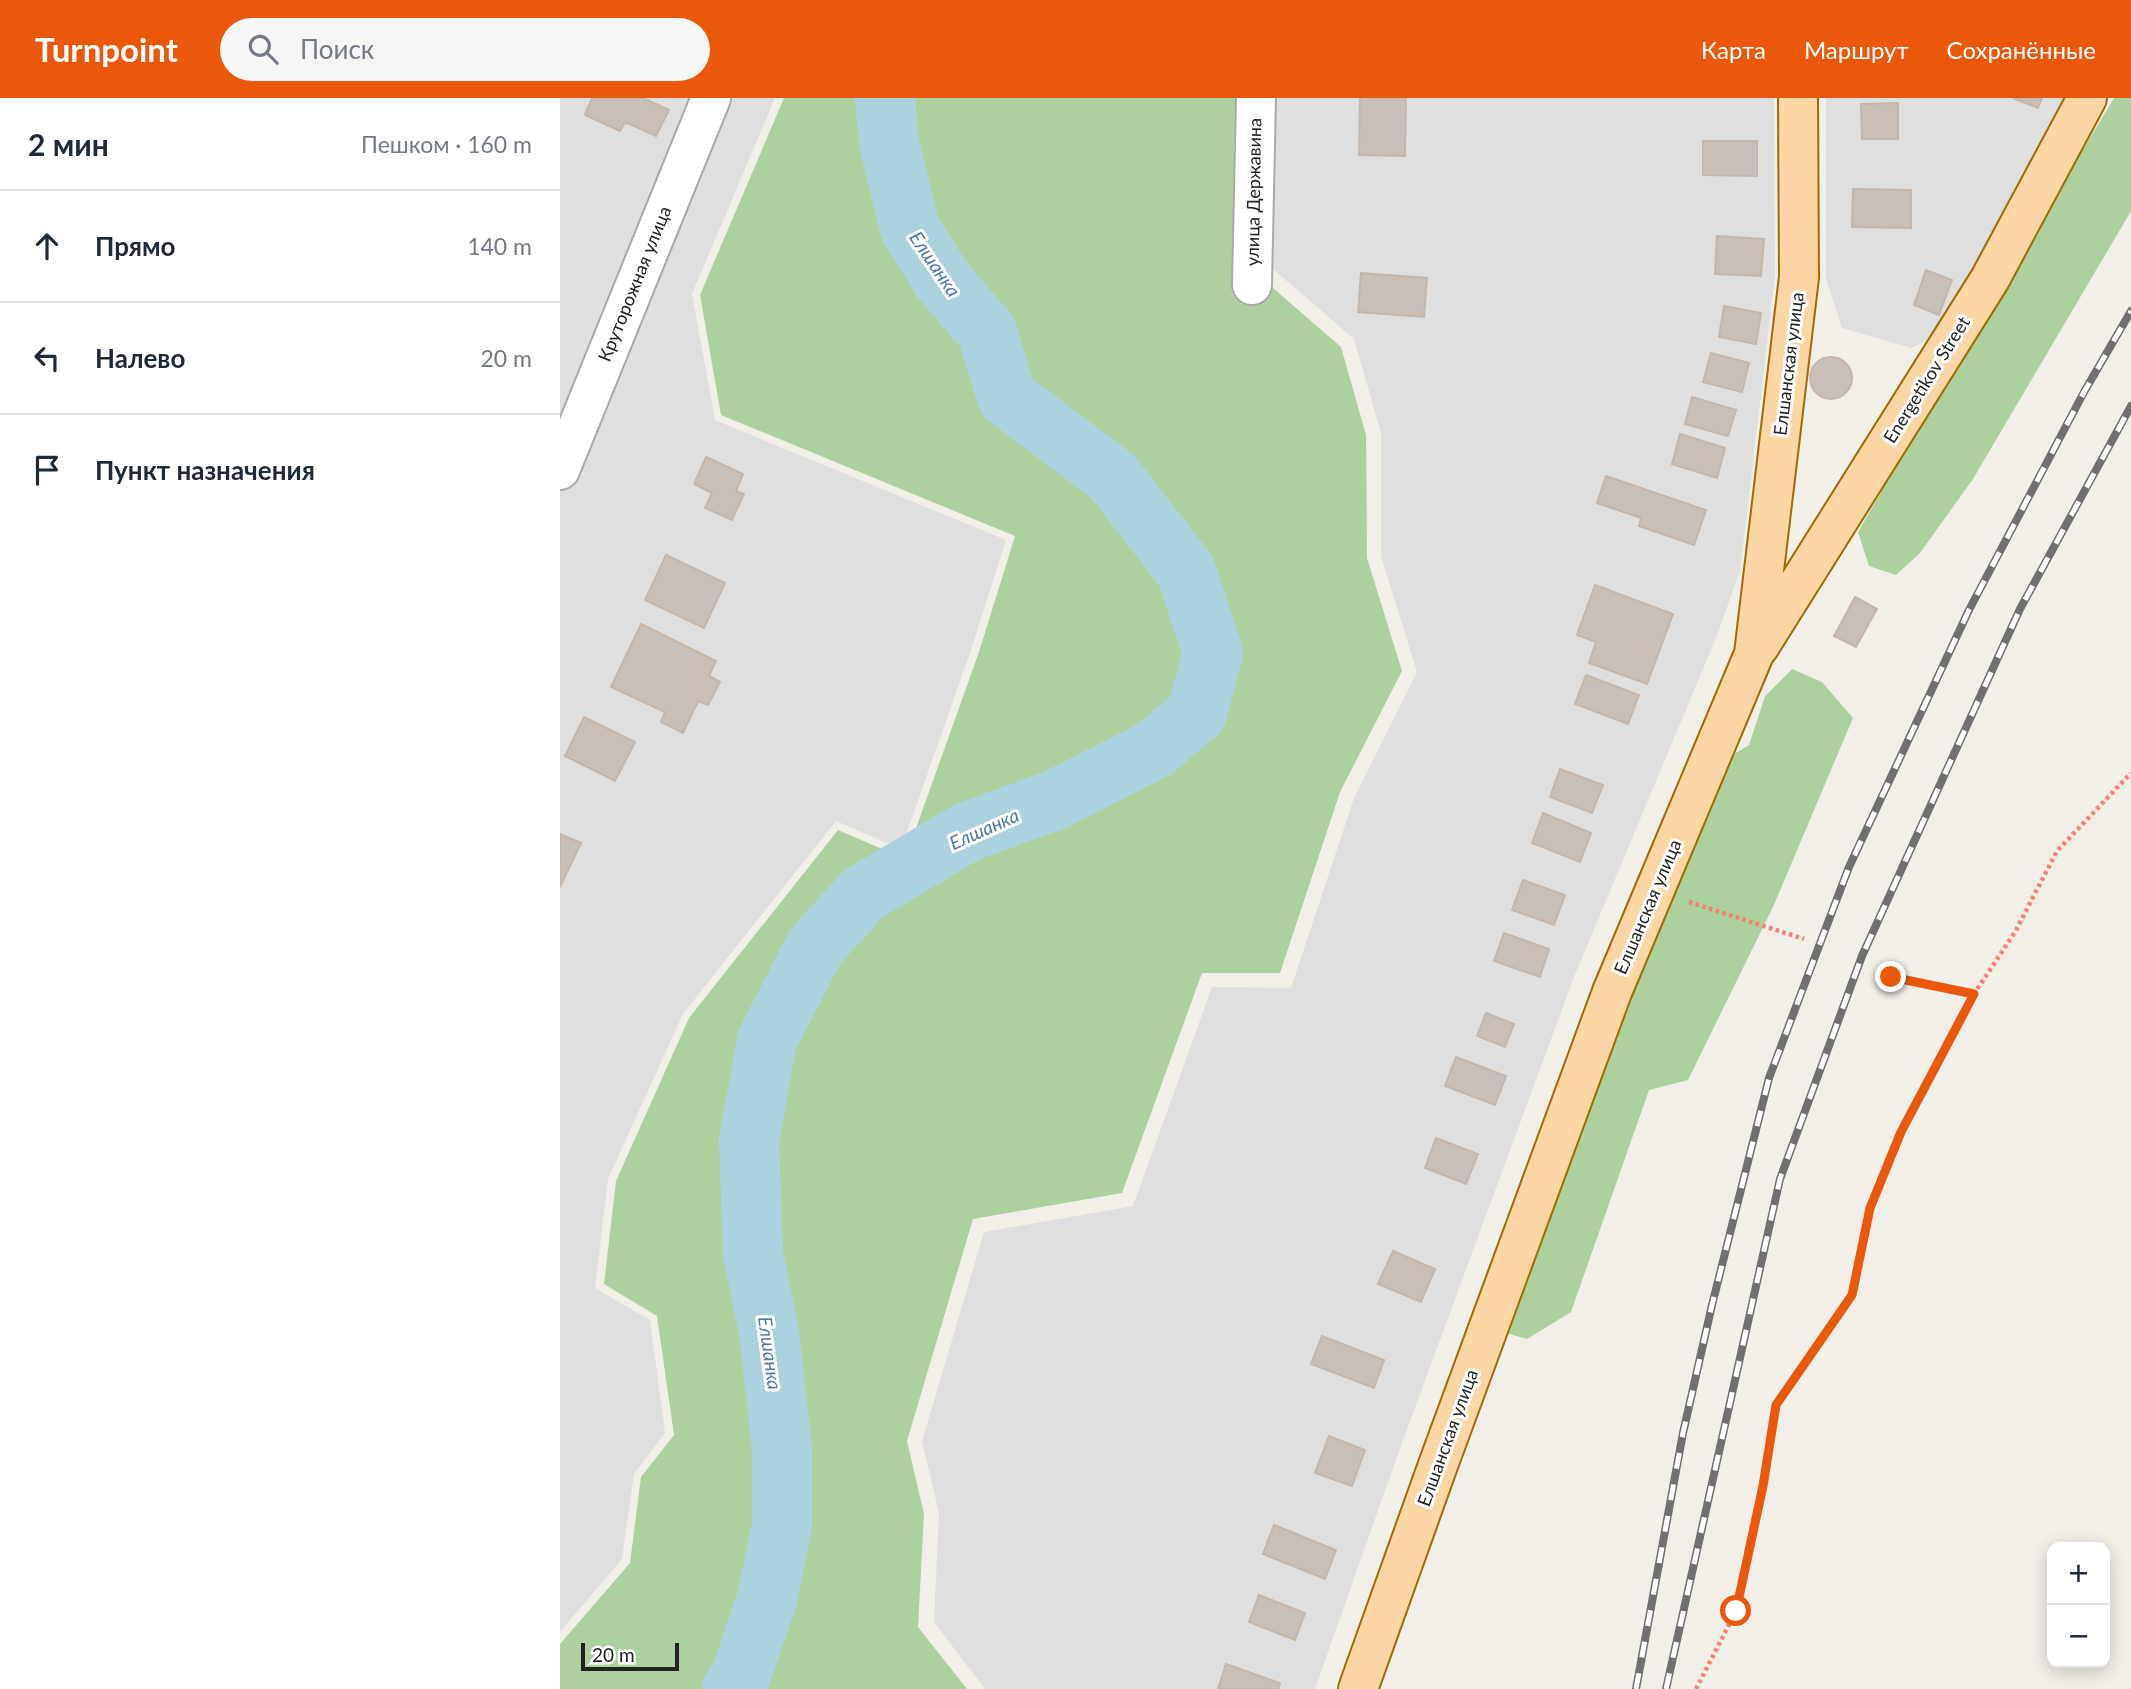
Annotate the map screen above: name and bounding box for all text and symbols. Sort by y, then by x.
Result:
search box [220,18,710,81]
text: Turnpoint [35,29,178,69]
icon: search [244,30,282,68]
text: Поиск [300,33,374,65]
text: Карта [1701,35,1766,64]
text: Маршрут [1804,35,1909,64]
text: Сохранённые [1947,35,2096,64]
street label: улица Державина [1241,118,1265,266]
text: 2 мин [28,126,109,162]
text: Пешком · 160 m [361,130,532,158]
street label: Круторожная улица [593,203,675,365]
icon: ahead [28,227,66,265]
water label: Елшанка [905,227,966,301]
text: Прямо [95,230,176,262]
text: 140 m [467,232,532,260]
street label: Елшанская улица [1768,291,1808,437]
street label: Energetikov Street [1878,312,1974,447]
icon: left [28,339,66,377]
text: Налево [95,342,185,374]
text: 20 m [481,344,532,372]
icon: arrive [28,451,66,489]
text: Пункт назначения [95,454,315,486]
water label: Елшанка [945,803,1022,854]
street label: Елшанская улица [1609,836,1685,977]
route end [1875,961,1906,992]
water label: Елшанка [754,1315,787,1391]
street label: Елшанская улица [1412,1366,1482,1509]
map controls [2047,1542,2110,1668]
button: + [2047,1542,2110,1605]
route start [1720,1595,1751,1626]
button: − [2047,1605,2110,1668]
scale bar [581,1640,679,1672]
text: 20 m [592,1643,635,1666]

